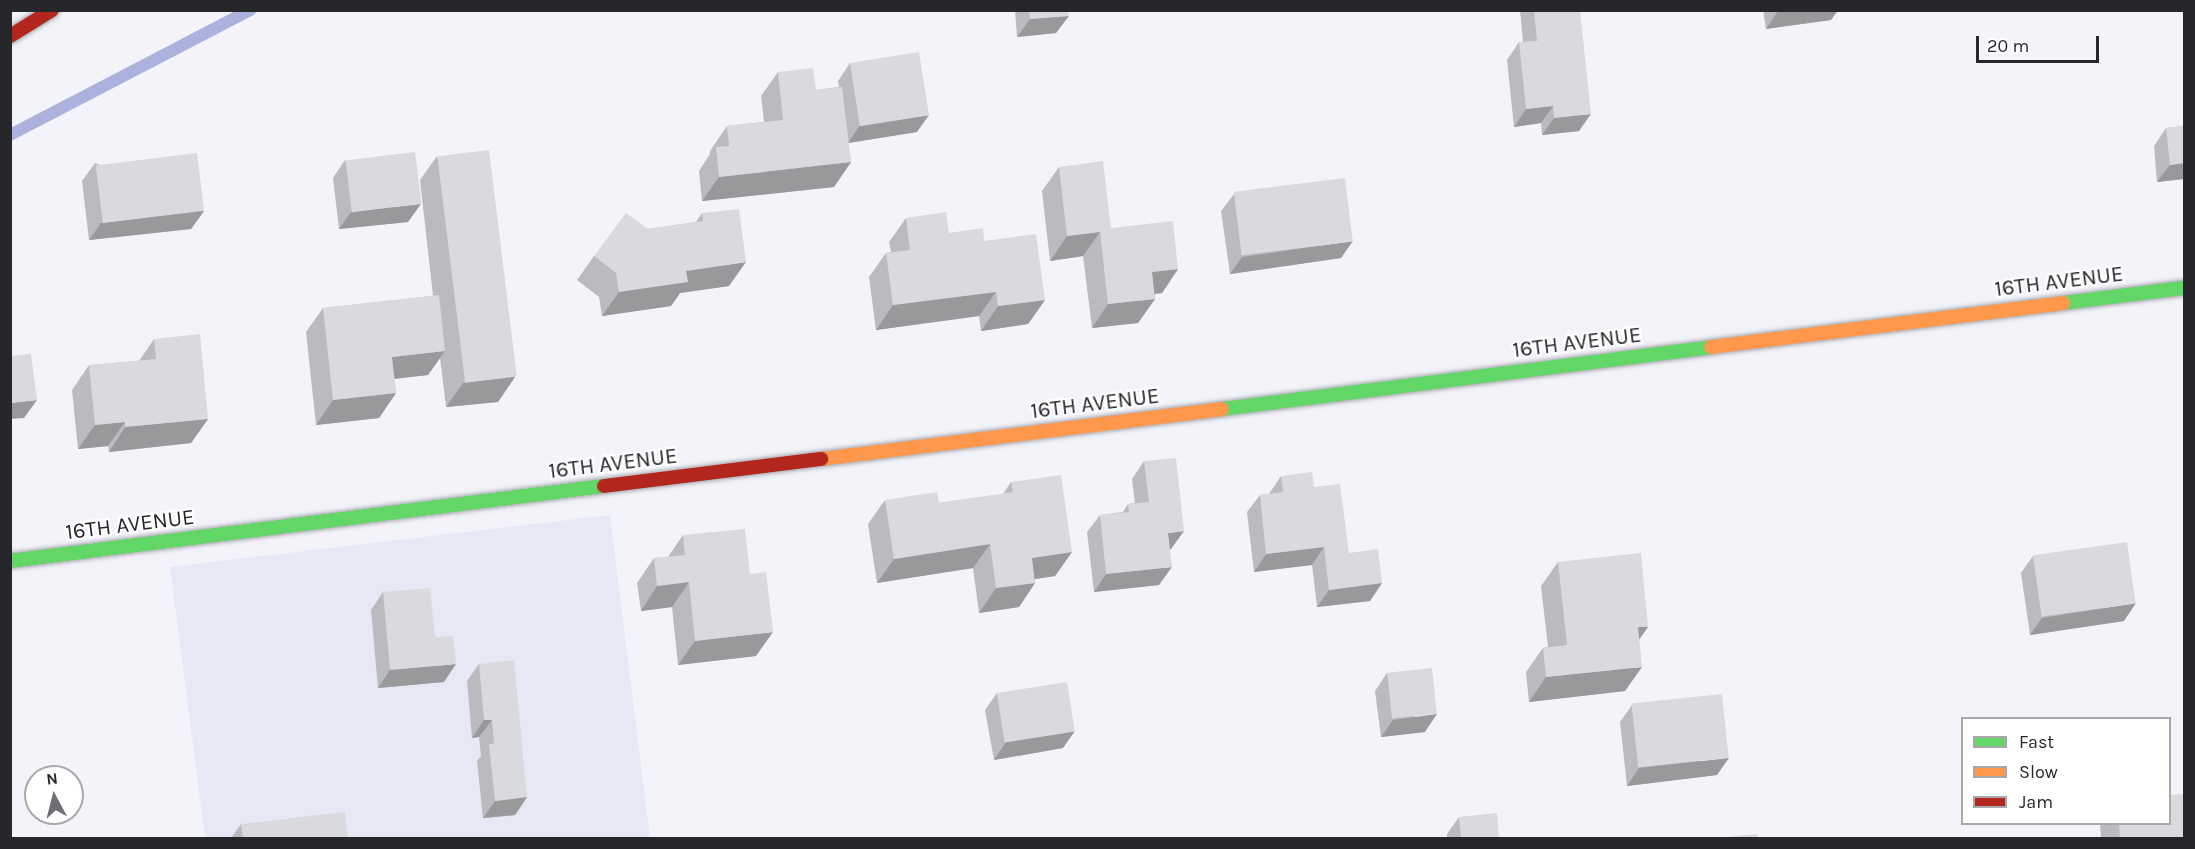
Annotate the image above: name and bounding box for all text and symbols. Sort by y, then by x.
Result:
scale bar [1979,24,2102,62]
text: 20 m [1987,35,2029,57]
street label: 16TH AVENUE [1993,261,2125,303]
street label: 16TH AVENUE [1511,322,1643,364]
street label: 16TH AVENUE [1029,383,1161,425]
street label: 16TH AVENUE [547,443,679,485]
street label: 16TH AVENUE [64,504,196,546]
legend [1961,717,2171,825]
text: Fast [2019,731,2054,753]
text: Slow [2019,761,2058,783]
north arrow [24,765,84,825]
text: N [45,768,59,789]
text: Jam [2019,791,2053,813]

